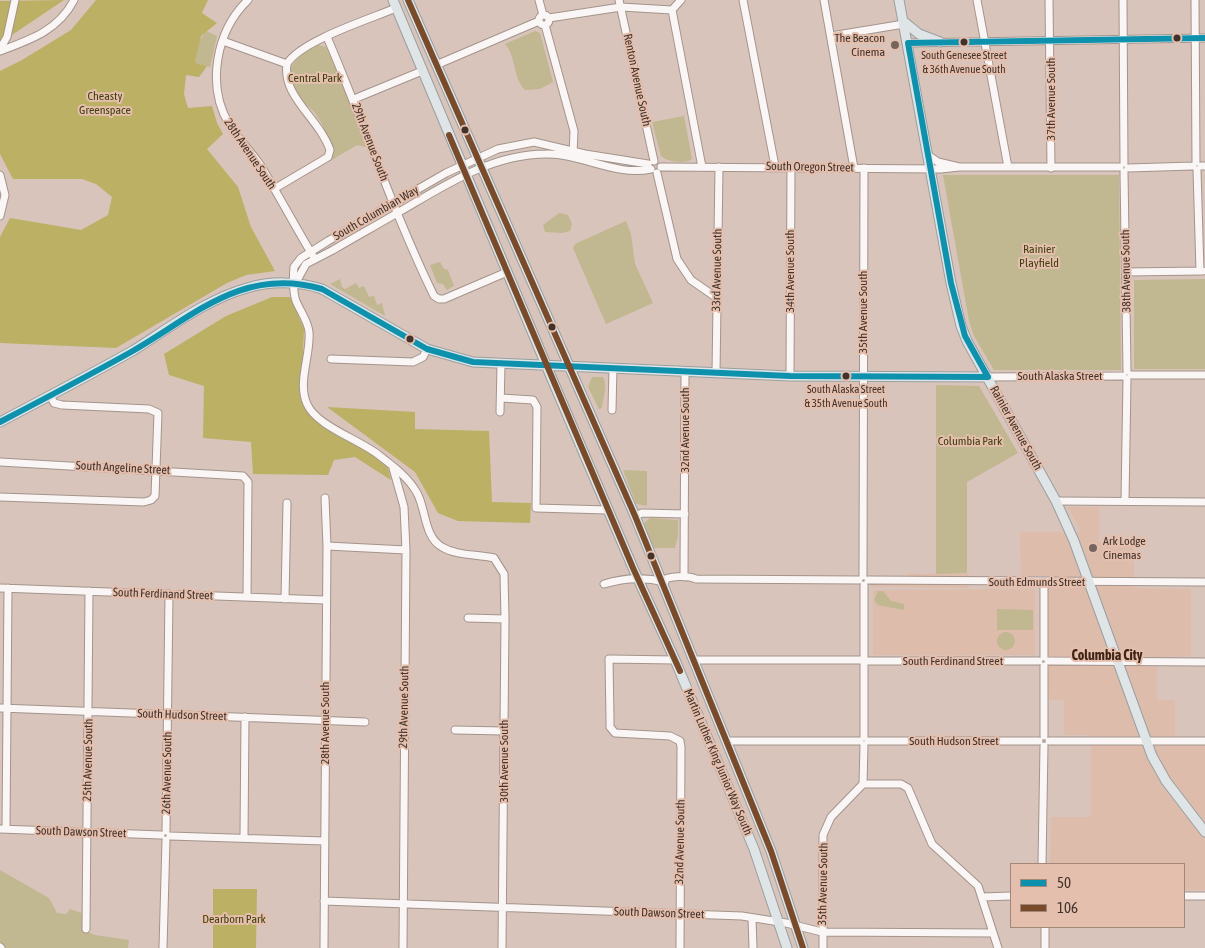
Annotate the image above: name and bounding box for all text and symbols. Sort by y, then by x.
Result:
place label: The Beacon Cinema [834,31,885,59]
street label: Renton Avenue South [620,32,654,128]
unlabelled marker [1172,33,1182,43]
marker: South Genesee Street & 36th Avenue South [959,37,969,47]
marker: The Beacon Cinema [889,39,901,51]
place label: South Genesee Street & 36th Avenue South [921,49,1007,75]
street label: 37th Avenue South [1044,58,1058,140]
park label: Central Park [288,71,342,85]
park label: Cheasty Greenspace [79,89,131,117]
street label: 29th Avenue South [348,101,392,183]
street label: 28th Avenue South [221,116,279,192]
unlabelled marker [460,125,470,135]
street label: South Oregon Street [766,159,854,175]
street label: South Columbian Way [331,183,421,243]
street label: 33rd Avenue South [709,228,725,312]
street label: 38th Avenue South [1118,229,1134,313]
street label: 34th Avenue South [783,230,797,312]
park label: Rainier Playfield [1019,242,1059,270]
street label: 35th Avenue South [856,271,870,353]
unlabelled marker [547,322,557,332]
unlabelled marker [405,334,415,344]
street label: South Alaska Street [1017,369,1103,383]
marker: South Alaska Street & 35th Avenue South [841,371,851,381]
place label: South Alaska Street & 35th Avenue South [804,383,888,409]
street label: Rainier Avenue South [987,383,1045,473]
street label: 32nd Avenue South [678,387,692,473]
park label: Columbia Park [938,434,1002,448]
street label: South Angeline Street [75,458,171,478]
place label: Ark Lodge Cinemas [1103,534,1146,562]
marker: Ark Lodge Cinemas [1087,542,1099,554]
unlabelled marker [646,551,656,561]
street label: South Edmunds Street [989,575,1085,589]
street label: South Ferdinand Street [113,585,213,603]
district label: Columbia City [1071,648,1143,664]
street label: South Ferdinand Street [903,654,1003,668]
street label: 29th Avenue South [396,665,412,749]
street label: 28th Avenue South [318,682,332,764]
street label: Martin Luther King Junior Way South [681,687,755,837]
street label: South Hudson Street [137,706,227,724]
street label: 25th Avenue South [80,718,96,802]
street label: 30th Avenue South [497,720,511,802]
street label: 26th Avenue South [159,731,175,815]
street label: South Hudson Street [909,734,999,748]
street label: 32nd Avenue South [672,799,688,885]
street label: South Dawson Street [36,823,126,841]
street label: 35th Avenue South [815,842,831,926]
legend [1010,863,1185,928]
text: 50 [1057,874,1071,891]
text: 106 [1057,899,1078,916]
street label: South Dawson Street [614,904,704,922]
park label: Dearborn Park [202,912,266,926]

